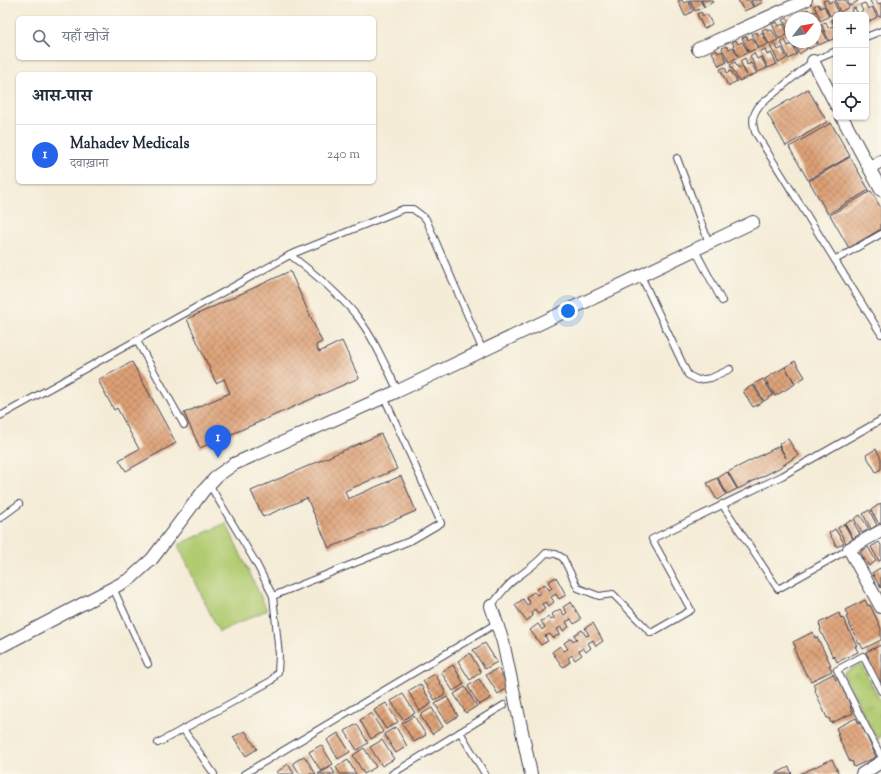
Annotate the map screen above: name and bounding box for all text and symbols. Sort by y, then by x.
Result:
north arrow [785,12,821,48]
map controls [833,12,869,120]
button: + [833,12,869,48]
search box [16,16,376,60]
icon: search [30,27,52,49]
text: यहाँ खोजें [62,27,109,48]
button: − [833,48,869,84]
button: locate [833,84,869,120]
text: आस-पास [32,85,92,109]
text: Mahadev Medicals [70,134,189,155]
text: 1 [43,146,47,164]
text: 240 m [327,146,360,164]
text: दवाख़ाना [70,155,108,173]
your location [558,301,578,321]
pin: 1 [205,425,231,458]

